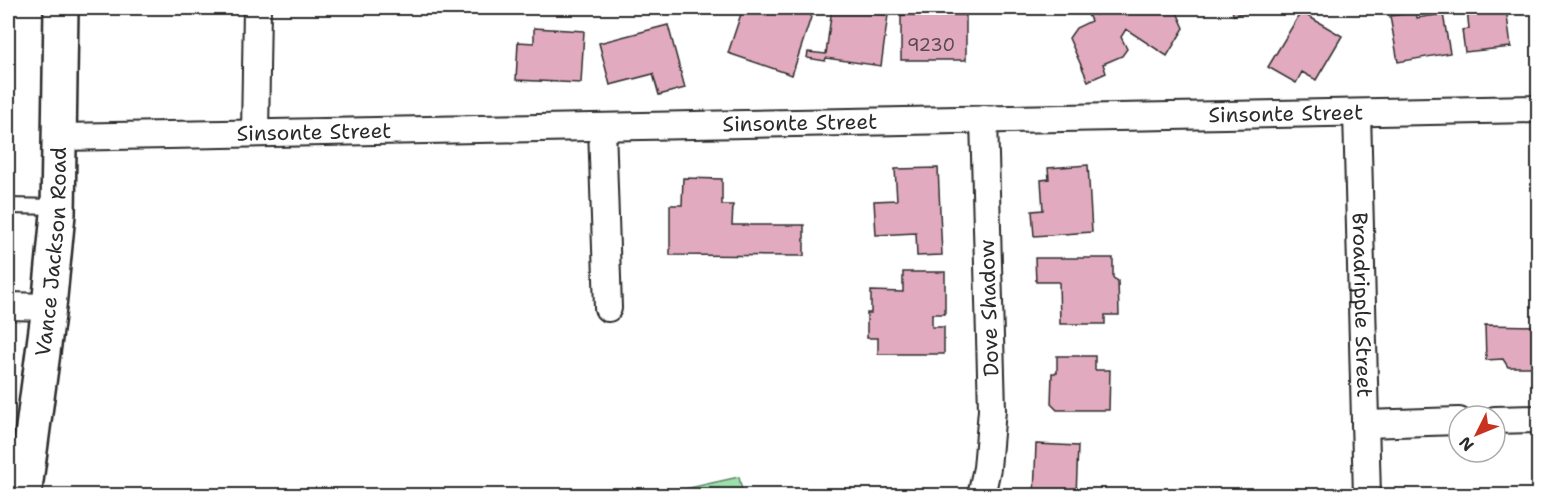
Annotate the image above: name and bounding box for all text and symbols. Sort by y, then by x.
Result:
house number: 9230 [907,33,955,57]
street label: Sinsonte Street [1208,98,1363,129]
street label: Sinsonte Street [722,108,878,138]
street label: Sinsonte Street [236,117,392,148]
street label: Vance Jackson Road [29,147,73,358]
street label: Broadripple Street [1346,212,1378,398]
street label: Dove Shadow [973,239,1005,377]
north arrow [1447,404,1507,464]
text: N [1454,432,1478,456]

